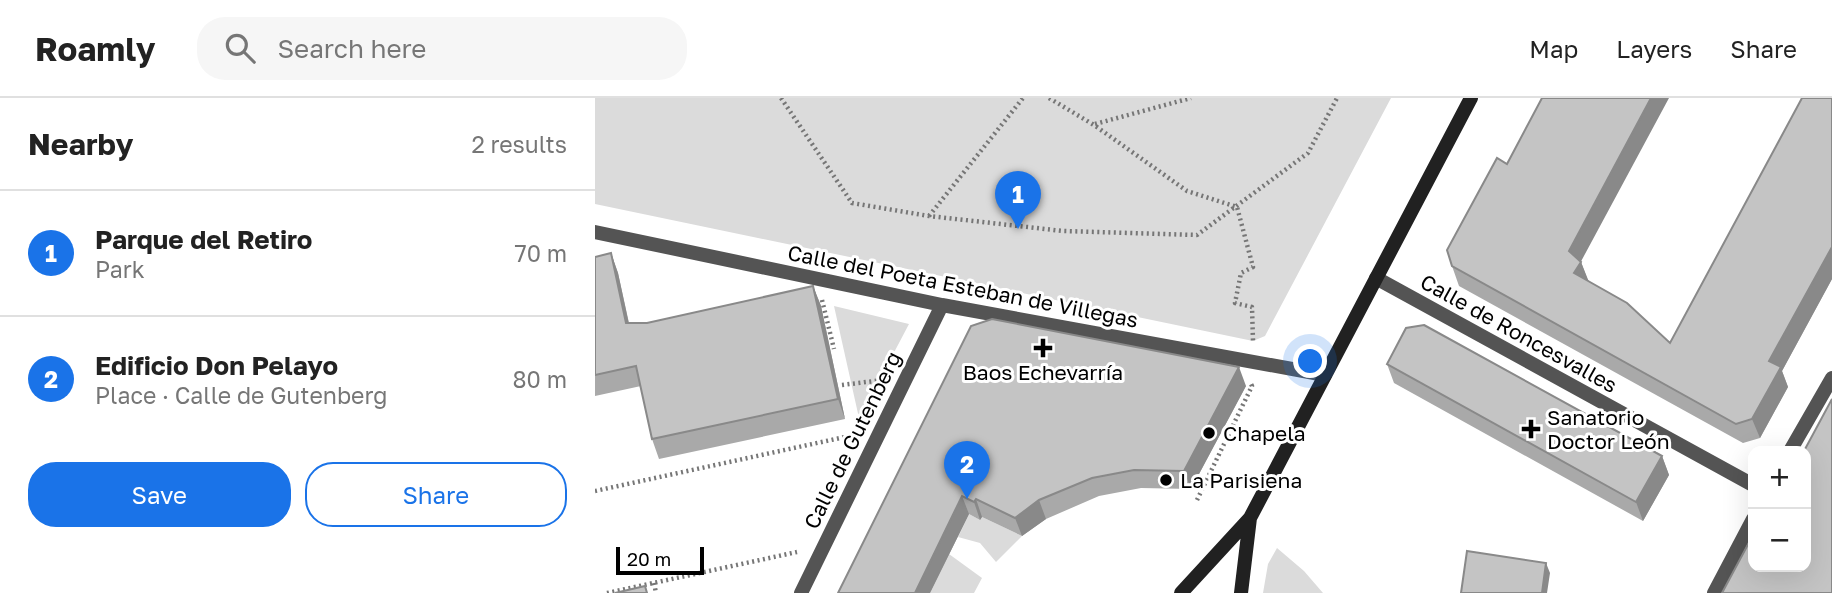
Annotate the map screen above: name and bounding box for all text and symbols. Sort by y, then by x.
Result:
search box [197,17,687,80]
text: Roamly [35,29,155,68]
icon: search [221,29,259,67]
text: Search here [277,33,426,64]
text: Map [1529,34,1578,63]
text: Layers [1616,34,1692,63]
text: Share [1730,34,1797,63]
text: Nearby [28,126,133,162]
text: 2 results [471,130,567,158]
pin: 1 [995,171,1041,229]
text: Parque del Retiro [95,224,312,255]
text: 1 [45,239,57,267]
text: 70 m [514,239,567,267]
street label: Calle del Poeta Esteban de Villegas [786,239,1140,333]
text: Park [95,255,145,283]
street label: Calle de Roncesvalles [1416,268,1622,398]
marker: Baos Echevarría [1035,340,1051,356]
your location [1293,344,1327,378]
street label: Calle de Gutenberg [798,347,906,533]
text: Edificio Don Pelayo [95,350,338,381]
place label: Baos Echevarría [963,359,1123,385]
text: 2 [44,365,58,393]
text: 80 m [513,365,567,393]
text: Place · Calle de Gutenberg [95,381,387,409]
place label: Sanatorio Doctor León [1547,404,1670,454]
marker: Sanatorio Doctor León [1521,419,1541,439]
place label: Chapela [1223,420,1306,446]
marker: Chapela [1201,425,1217,441]
pin: 2 [944,441,990,499]
map controls [1748,446,1811,572]
button: + [1748,446,1811,509]
button: Save [28,462,291,527]
button: Share [305,462,567,527]
place label: La Parisiena [1180,467,1302,493]
marker: La Parisiena [1158,472,1174,488]
button: − [1748,509,1811,572]
scale bar [616,544,703,576]
text: 20 m [627,547,671,570]

